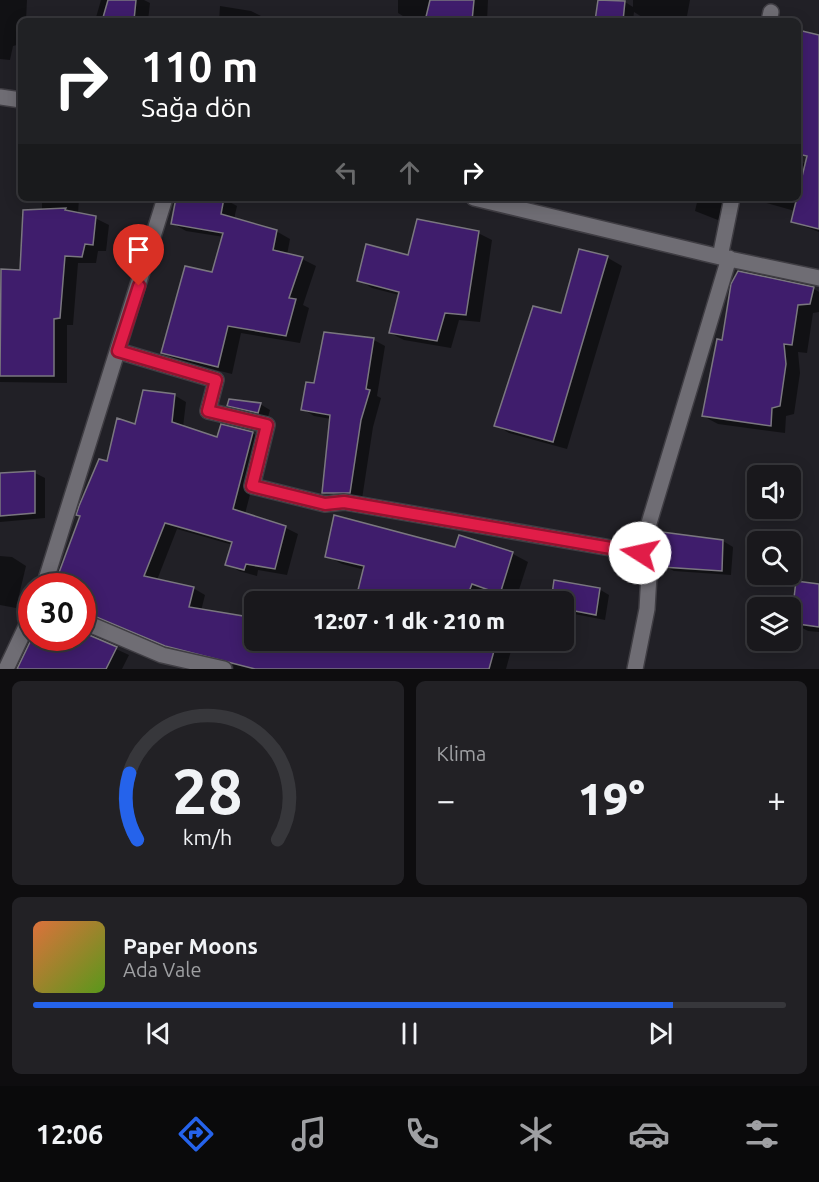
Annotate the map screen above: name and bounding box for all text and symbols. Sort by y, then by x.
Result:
icon: right [42,42,120,120]
text: 110 m [141,43,258,90]
text: Sağa dön [141,92,252,122]
icon: left [330,156,363,189]
icon: ahead [393,156,426,189]
icon: right [456,156,489,189]
pin [113,224,164,286]
icon: arrive [122,233,155,266]
map controls [747,465,801,651]
button: sound [747,465,801,519]
position arrow [608,521,672,585]
button: search [747,531,801,585]
speed limit sign: 30 [18,573,96,651]
button: layers [747,597,801,651]
text: 12:07 · 1 dk · 210 m [313,608,505,633]
text: Klima [437,742,486,765]
text: 28 [173,756,243,826]
text: 19° [578,773,645,824]
text: − [437,781,455,818]
text: + [767,781,786,818]
text: km/h [183,825,232,849]
text: Paper Moons [123,933,258,958]
text: Ada Vale [123,958,201,981]
icon: previous [142,1017,175,1050]
icon: pause [393,1017,426,1050]
icon: next [644,1017,677,1050]
icon: directions [175,1113,217,1155]
icon: music [288,1113,330,1155]
icon: phone [401,1113,443,1155]
icon: climate [515,1113,557,1155]
icon: car [628,1113,670,1155]
icon: filters [741,1113,783,1155]
text: 12:06 [36,1119,103,1149]

